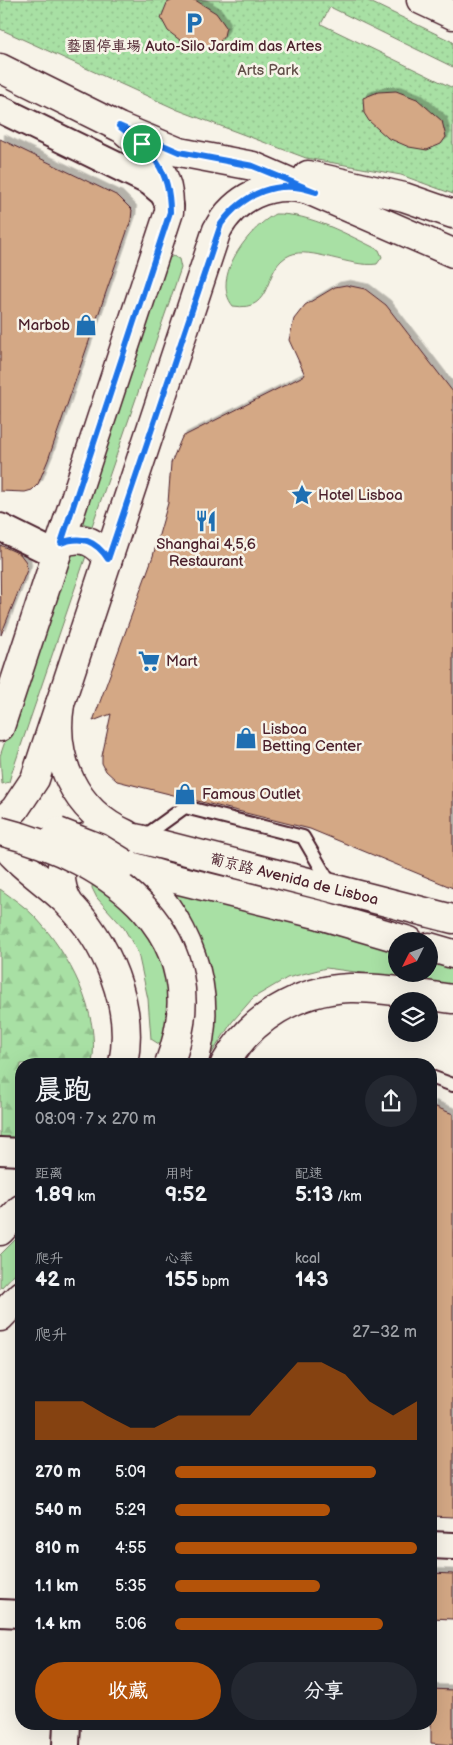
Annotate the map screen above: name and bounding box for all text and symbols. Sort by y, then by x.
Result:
parking icon: 藝園停車場 Auto-Silo Jardim das Artes [181,10,207,36]
place label: 藝園停車場 Auto-Silo Jardim das Artes [66,37,322,56]
park label: Arts Park [238,61,299,80]
pin [121,123,163,165]
icon: arrive [128,130,156,158]
shop icon: Marbob [73,312,99,338]
place label: Marbob [18,316,71,335]
place icon: Hotel Lisboa [289,482,315,508]
place label: Hotel Lisboa [318,486,403,505]
restaurant icon: Shanghai 4,5,6 Restaurant [193,508,219,534]
place label: Shanghai 4,5,6 Restaurant [156,535,256,571]
supermarket icon: Mart [136,648,162,674]
place label: Mart [166,652,198,671]
place label: Lisboa Betting Center [262,720,362,756]
shop icon: Lisboa Betting Center [233,725,259,751]
shop icon: Famous Outlet [172,781,198,807]
place label: Famous Outlet [202,785,301,804]
street label: 葡京路 Avenida de Lisboa [207,849,380,910]
north arrow [388,932,438,982]
map controls [388,932,438,1042]
button: layers [388,992,438,1042]
text: 晨跑 [35,1074,91,1107]
button: share [365,1075,417,1127]
text: 08:09 · 7 × 270 m [35,1110,156,1129]
text: 距离 [35,1165,63,1182]
text: 用时 [165,1165,193,1182]
text: 配速 [295,1165,323,1182]
text: 1.89 [35,1182,73,1207]
text: 9:52 [165,1182,207,1207]
text: 5:13 [295,1182,333,1207]
text: km [73,1188,96,1205]
text: /km [333,1188,362,1205]
text: 爬升 [35,1250,63,1267]
text: 心率 [165,1250,193,1267]
text: kcal [295,1250,320,1267]
text: 42 [35,1267,60,1292]
text: 155 [165,1267,198,1292]
text: 143 [295,1267,328,1292]
text: m [60,1273,75,1290]
text: bpm [198,1273,229,1290]
text: 27–32 m [352,1323,417,1342]
text: 爬升 [35,1326,67,1345]
text: 270 m [35,1463,81,1482]
text: 5:09 [115,1463,146,1482]
text: 540 m [35,1501,82,1520]
text: 5:29 [115,1501,146,1520]
text: 810 m [35,1539,79,1558]
text: 4:55 [115,1539,146,1558]
text: 1.1 km [35,1577,78,1596]
text: 5:35 [115,1577,146,1596]
text: 1.4 km [35,1615,81,1634]
text: 5:06 [115,1615,147,1634]
button: 收藏 [35,1662,221,1720]
button: 分享 [231,1662,417,1720]

